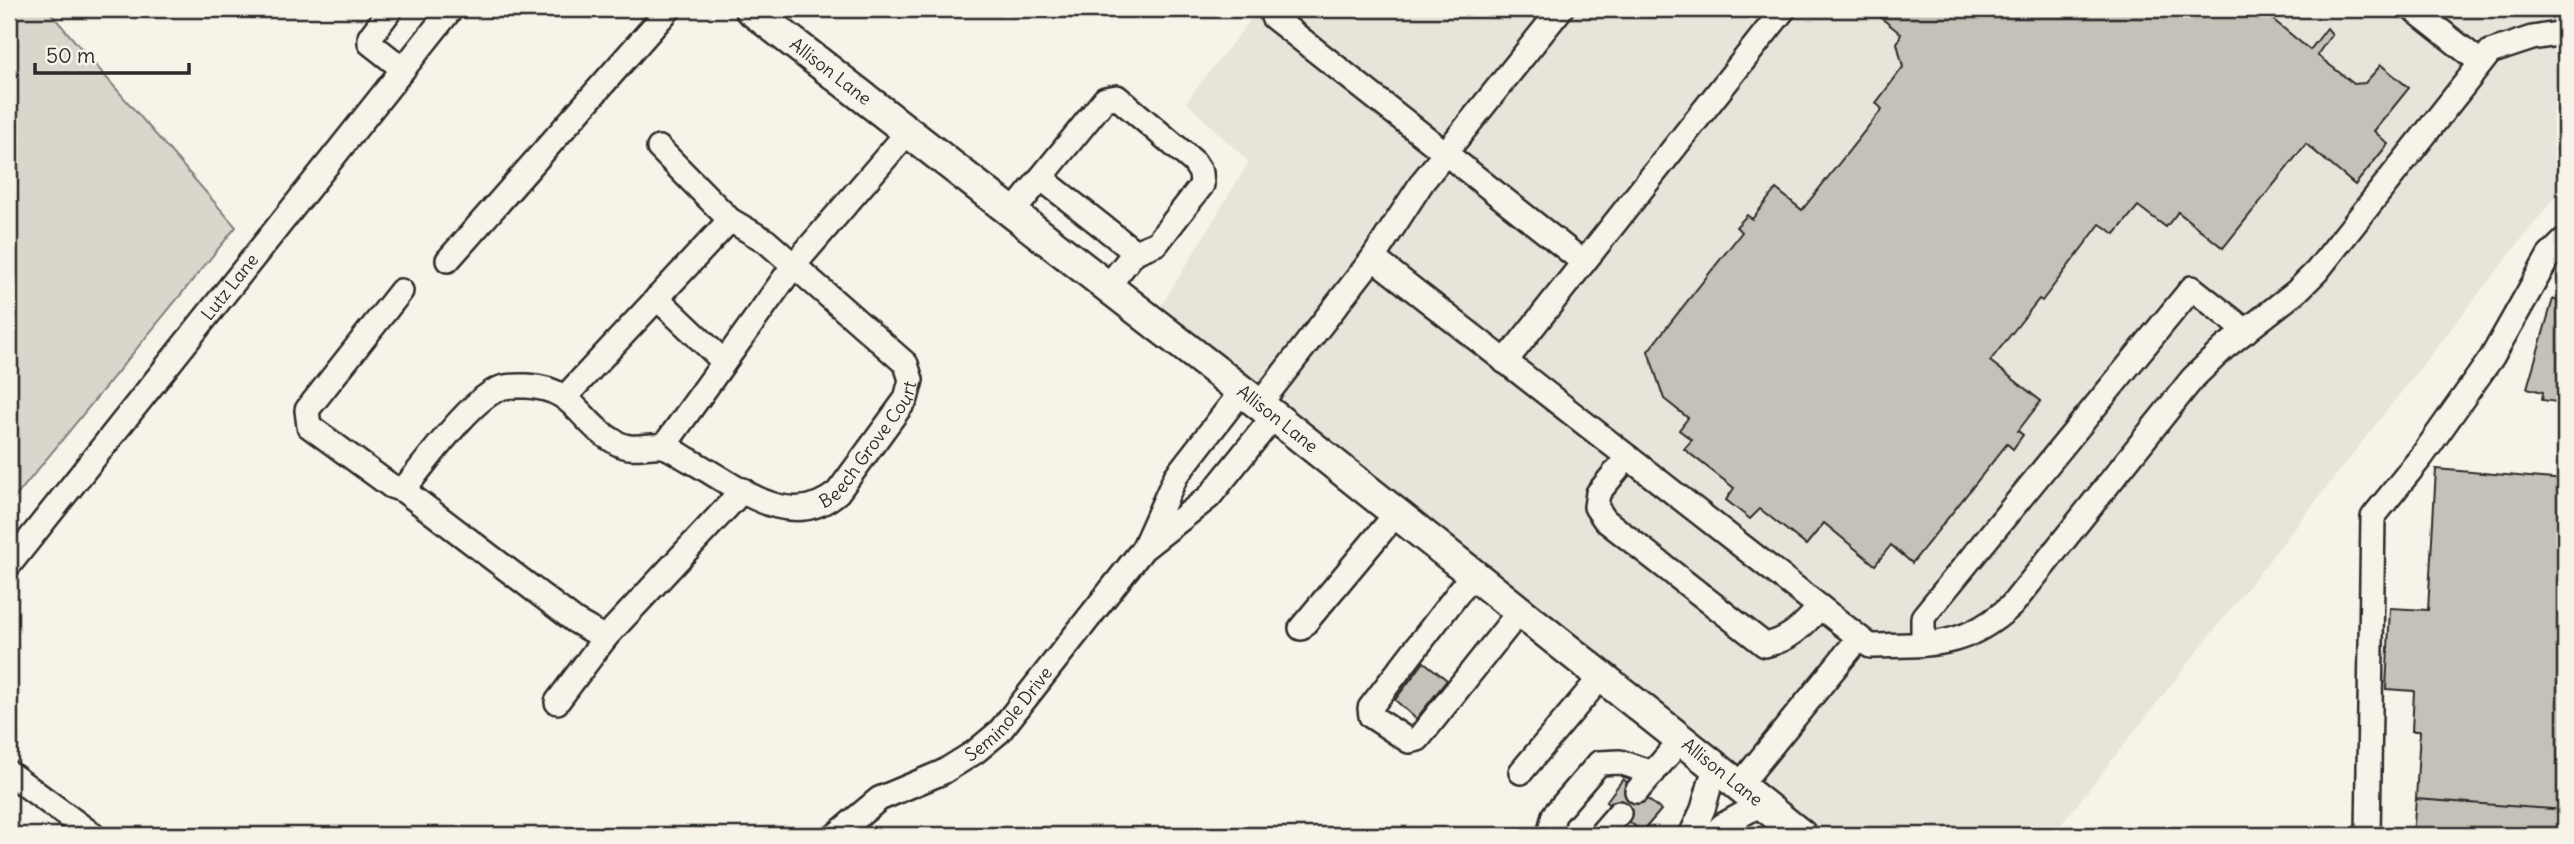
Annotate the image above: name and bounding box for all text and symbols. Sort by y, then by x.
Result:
scale bar [35,32,189,76]
street label: Allison Lane [786,32,876,110]
text: 50 m [46,42,95,69]
street label: Lutz Lane [196,249,263,325]
street label: Beech Grove Court [815,379,921,513]
street label: Allison Lane [1233,380,1323,458]
street label: Seminole Drive [960,662,1057,766]
street label: Allison Lane [1677,733,1768,811]

